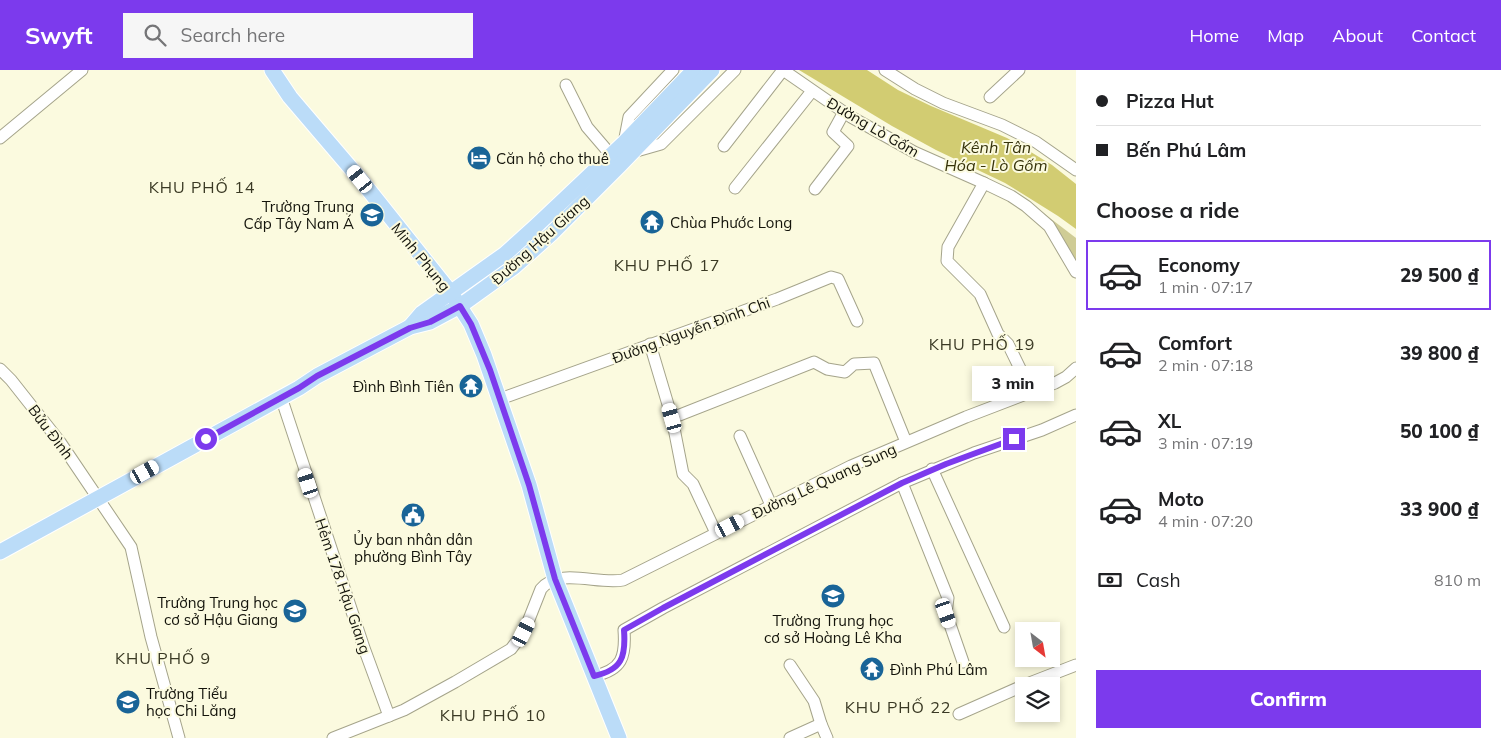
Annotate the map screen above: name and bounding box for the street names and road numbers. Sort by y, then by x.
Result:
street label: Đường Lò Gốm [823,93,923,161]
street label: Đường Hậu Giang [487,191,593,289]
street label: Minh Phụng [388,219,454,295]
street label: Đường Nguyễn Đình Chi [609,293,773,367]
street label: Bửu Đình [24,401,78,463]
street label: Đường Lê Quang Sung [749,439,899,523]
street label: Hẻm 178 Hậu Giang [311,516,375,656]

